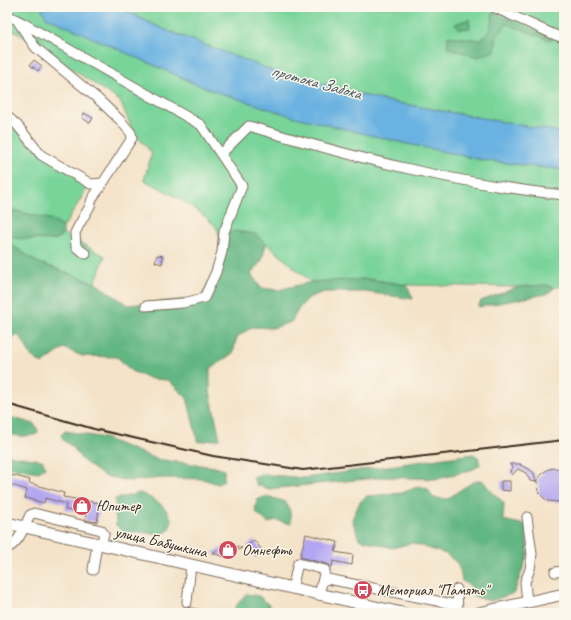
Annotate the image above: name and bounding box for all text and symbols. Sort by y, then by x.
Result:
water label: протока Забока [269,60,365,105]
shop icon: Юпитер [71,495,93,517]
place label: Юпитер [96,496,141,516]
street label: улица Бабушкина [112,521,210,563]
shop icon: Омнефть [217,539,239,561]
place label: Омнефть [242,540,293,560]
bus stop icon: Мемориал "Память" [352,579,374,601]
place label: Мемориал "Память" [377,580,491,600]

